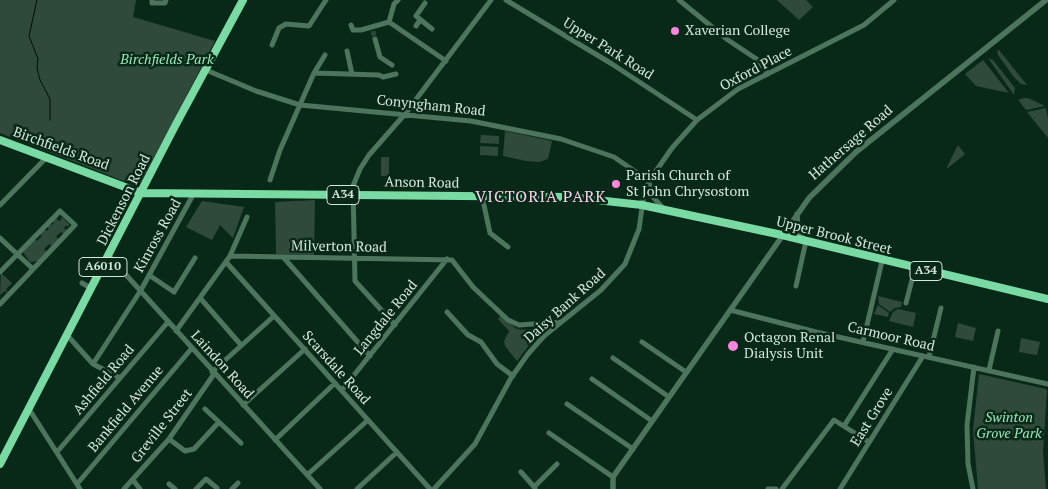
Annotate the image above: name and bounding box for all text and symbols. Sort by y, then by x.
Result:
street label: Upper Park Road [560,14,656,84]
place label: Xaverian College [685,23,790,39]
marker: Xaverian College [669,25,681,37]
street label: Oxford Place [717,43,795,95]
park label: Birchfields Park [120,52,214,68]
street label: Conyngham Road [376,92,486,120]
street label: Hathersage Road [806,102,896,184]
street label: Birchfields Road [11,124,111,174]
street label: Dickenson Road [94,152,154,248]
place label: Parish Church of St John Chrysostom [626,168,749,200]
street label: Anson Road [385,174,459,192]
marker: Parish Church of St John Chrysostom [610,178,622,190]
road number: A34 [327,186,359,204]
district label: VICTORIA PARK [474,187,608,207]
street label: Kinross Road [131,196,185,276]
street label: Upper Brook Street [774,214,894,258]
street label: Milverton Road [291,238,387,256]
road number: A6010 [79,258,127,276]
road number: A34 [910,262,942,280]
street label: Daisy Bank Road [521,265,609,347]
street label: Langdale Road [351,277,421,359]
street label: Carmoor Road [846,319,936,355]
street label: Laindon Road [187,328,257,402]
street label: Scarsdale Road [299,328,373,408]
place label: Octagon Renal Dialysis Unit [744,330,835,362]
marker: Octagon Renal Dialysis Unit [726,339,740,353]
street label: Ashfield Road [70,342,138,418]
street label: Bankfield Avenue [85,362,167,456]
street label: East Grove [847,384,897,450]
street label: Greville Street [128,386,196,466]
park label: Swinton Grove Park [976,410,1042,442]

